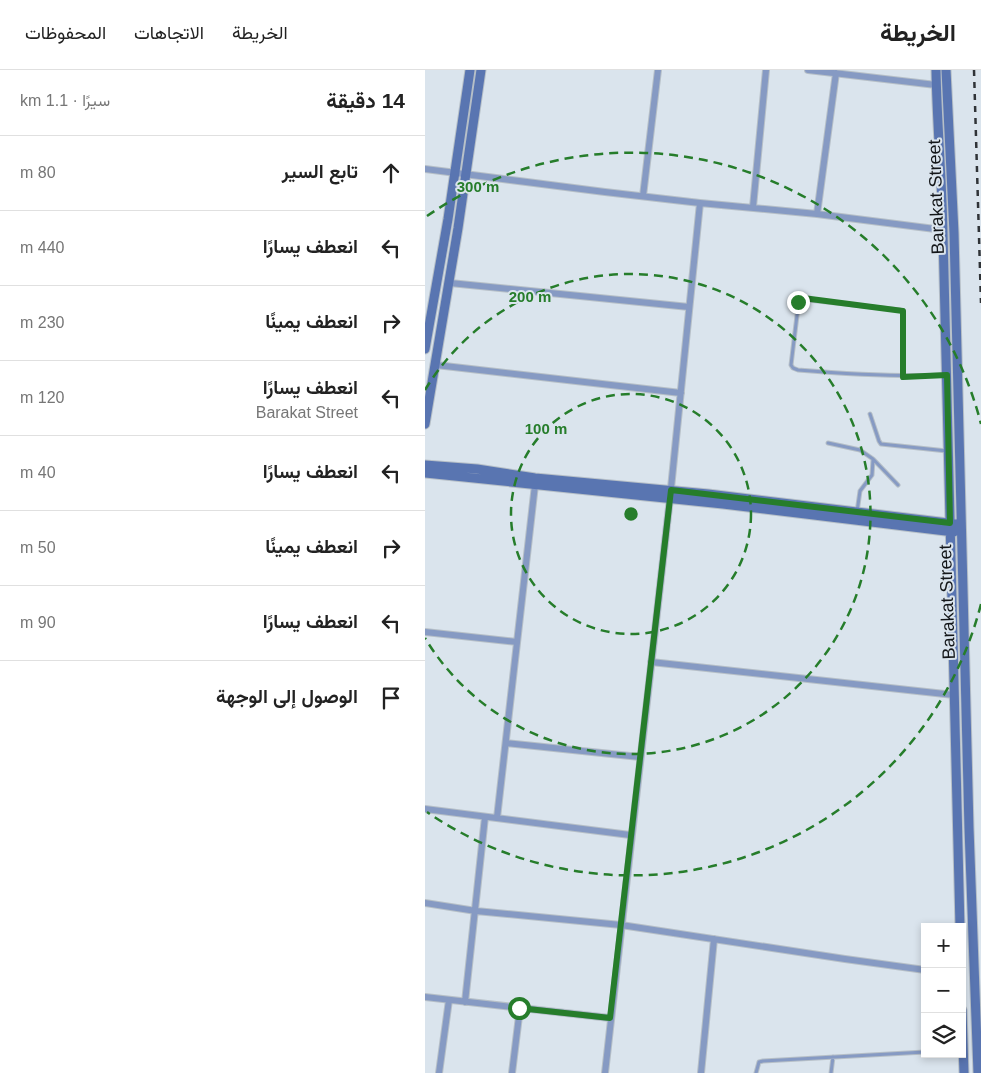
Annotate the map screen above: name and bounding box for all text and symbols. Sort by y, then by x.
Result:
text: الخريطة [880,19,956,46]
text: المحفوظات [25,23,106,43]
text: الاتجاهات [134,23,204,43]
text: الخريطة [232,23,288,43]
text: 14 دقيقة [326,89,405,112]
text: سيرًا · 1.1 km [20,92,110,109]
street label: Barakat Street [924,139,948,255]
icon: ahead [377,159,405,187]
text: تابع السير [282,161,358,182]
text: 80 m [20,164,56,181]
text: 300 m [457,178,499,195]
icon: left [377,234,405,262]
text: انعطف يسارًا [263,236,358,257]
text: 440 m [20,239,64,256]
text: 200 m [509,288,551,305]
route end [787,291,810,314]
icon: right [377,309,405,337]
text: انعطف يمينًا [265,311,358,332]
text: 230 m [20,314,64,331]
text: انعطف يسارًا [263,377,358,398]
icon: left [377,384,405,412]
text: 120 m [20,389,64,406]
text: Barakat Street [256,404,358,421]
text: 100 m [525,420,567,437]
icon: left [377,459,405,487]
text: انعطف يسارًا [263,461,358,482]
text: 40 m [20,464,56,481]
centre of rings [622,505,640,523]
icon: right [377,534,405,562]
text: انعطف يمينًا [265,536,358,557]
text: 50 m [20,539,56,556]
street label: Barakat Street [935,544,959,660]
icon: left [377,609,405,637]
text: انعطف يسارًا [263,611,358,632]
text: 90 m [20,614,56,631]
icon: arrive [377,684,405,712]
text: الوصول إلى الوجهة [216,686,358,707]
map controls [921,923,966,1058]
button: + [921,923,966,968]
button: − [921,968,966,1013]
route start [508,997,531,1020]
button: layers [921,1013,966,1058]

